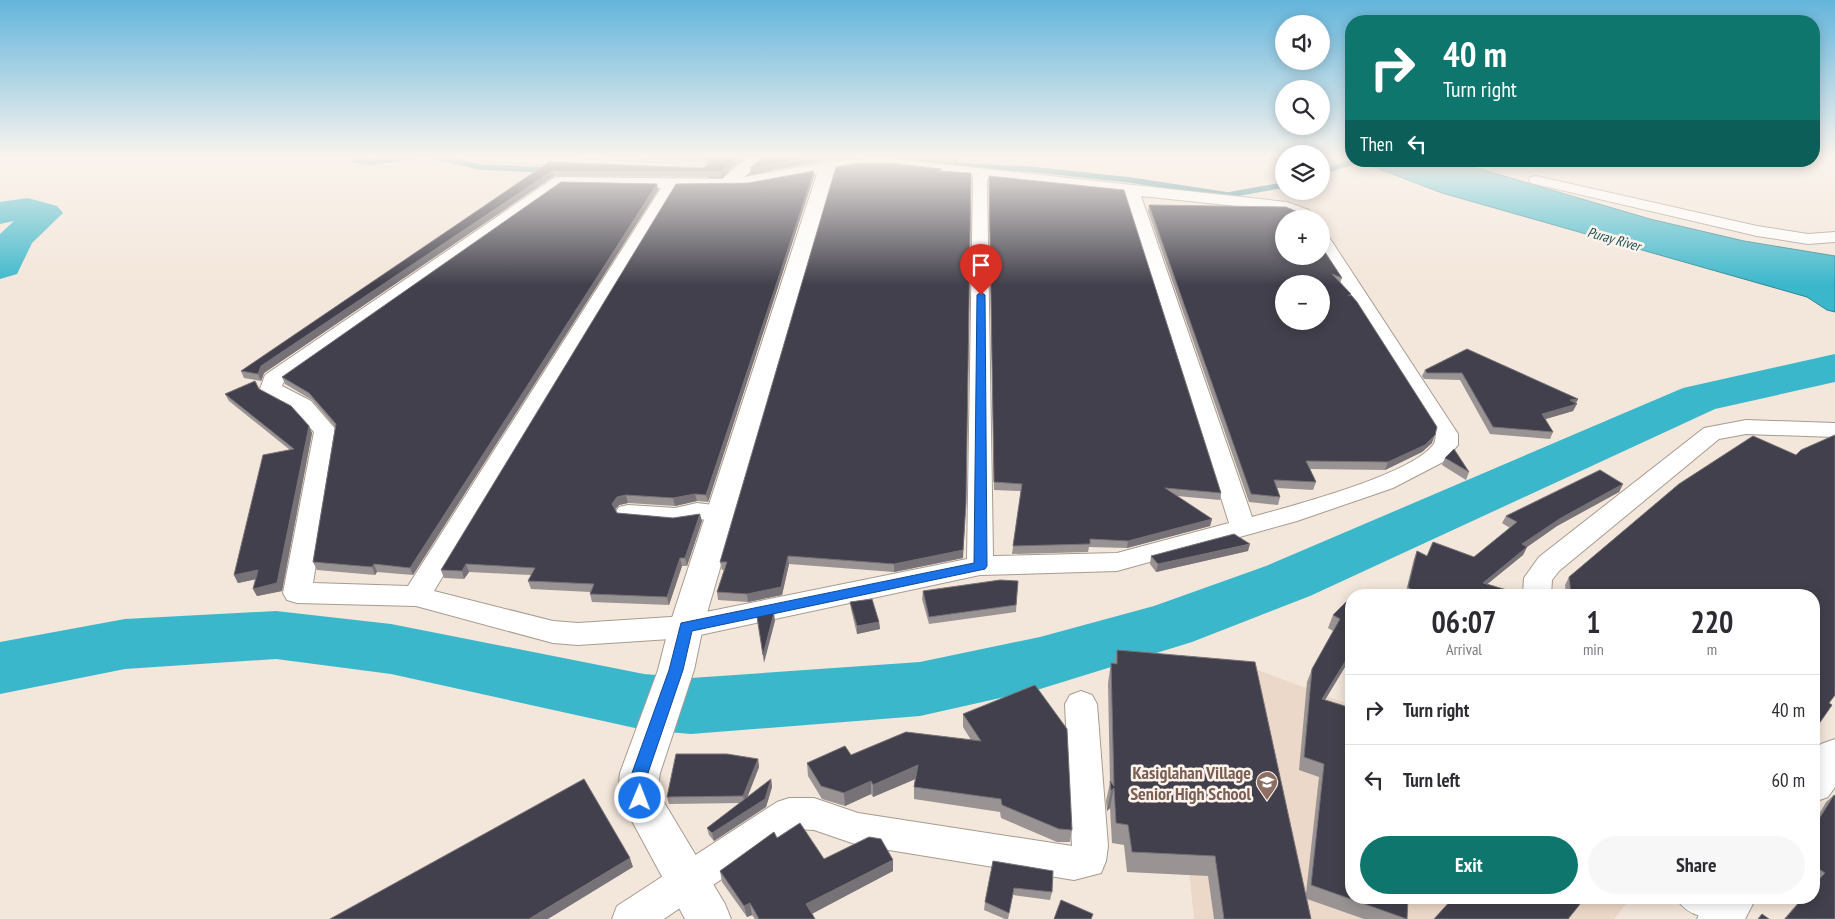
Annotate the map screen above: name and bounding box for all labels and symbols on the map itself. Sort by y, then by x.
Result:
water label: Puray River [1586,223,1645,256]
pin [960,244,1002,295]
place label: Kasiglahan Village Senior High School [1130,761,1252,805]
school or university icon: Kasiglahan Village Senior High School [1255,770,1279,801]
position arrow [613,771,665,823]

